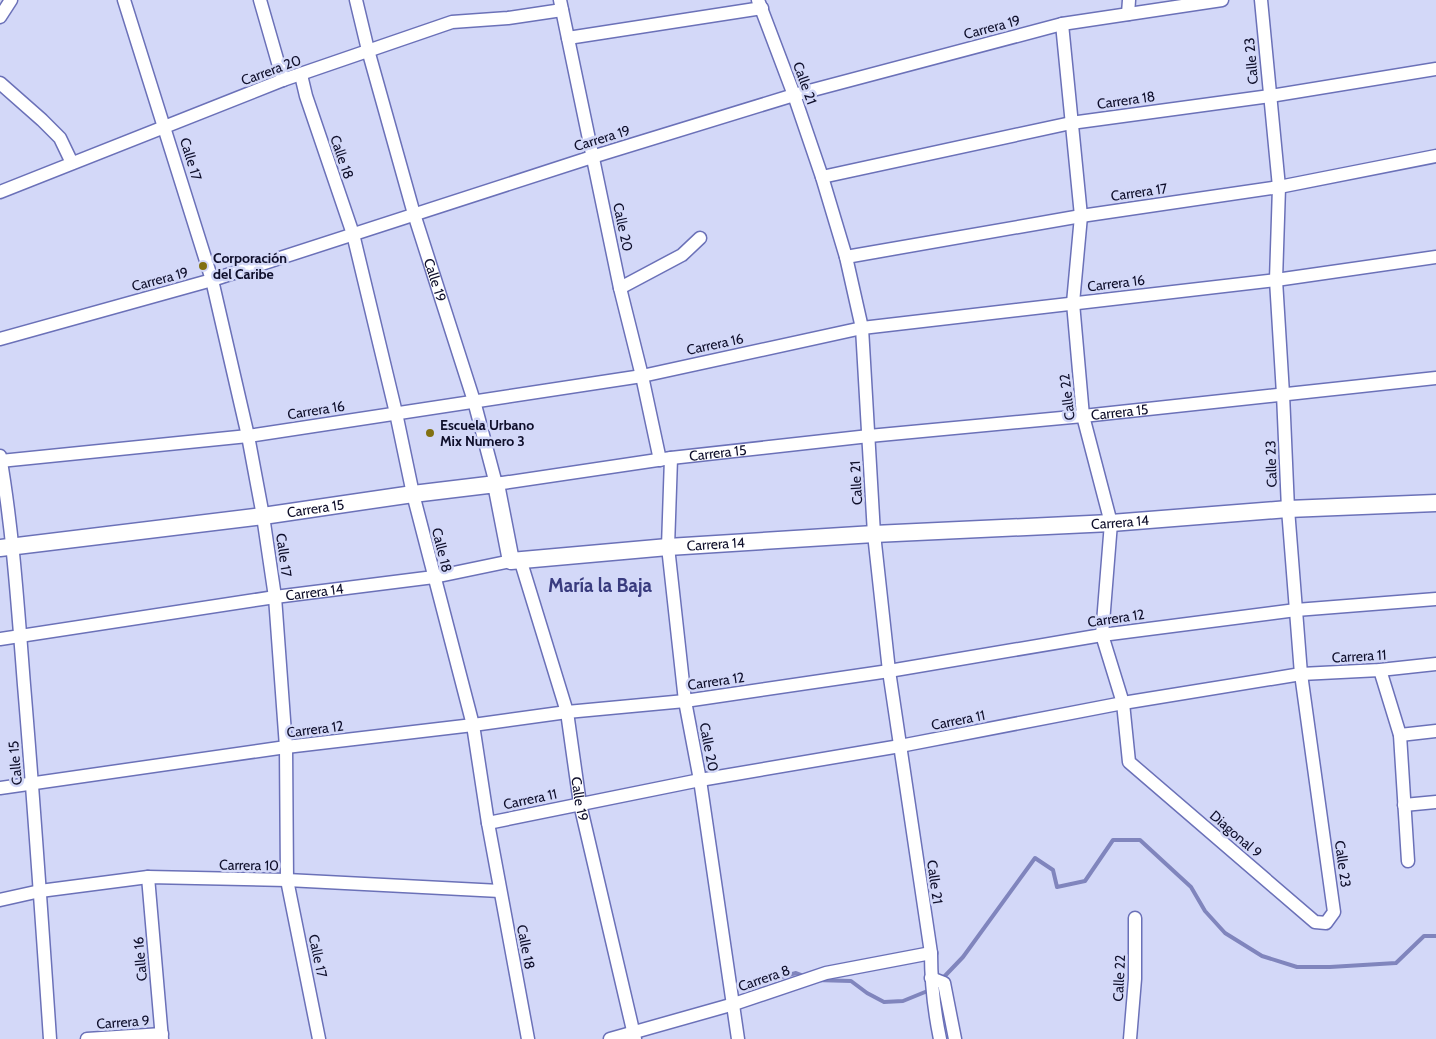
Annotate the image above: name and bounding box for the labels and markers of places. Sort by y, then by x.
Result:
place label: Corporación del Caribe [213,249,287,283]
marker: Corporación del Caribe [197,260,209,272]
place label: Escuela Urbano Mix Numero 3 [440,416,534,450]
marker: Escuela Urbano Mix Numero 3 [424,427,436,439]

